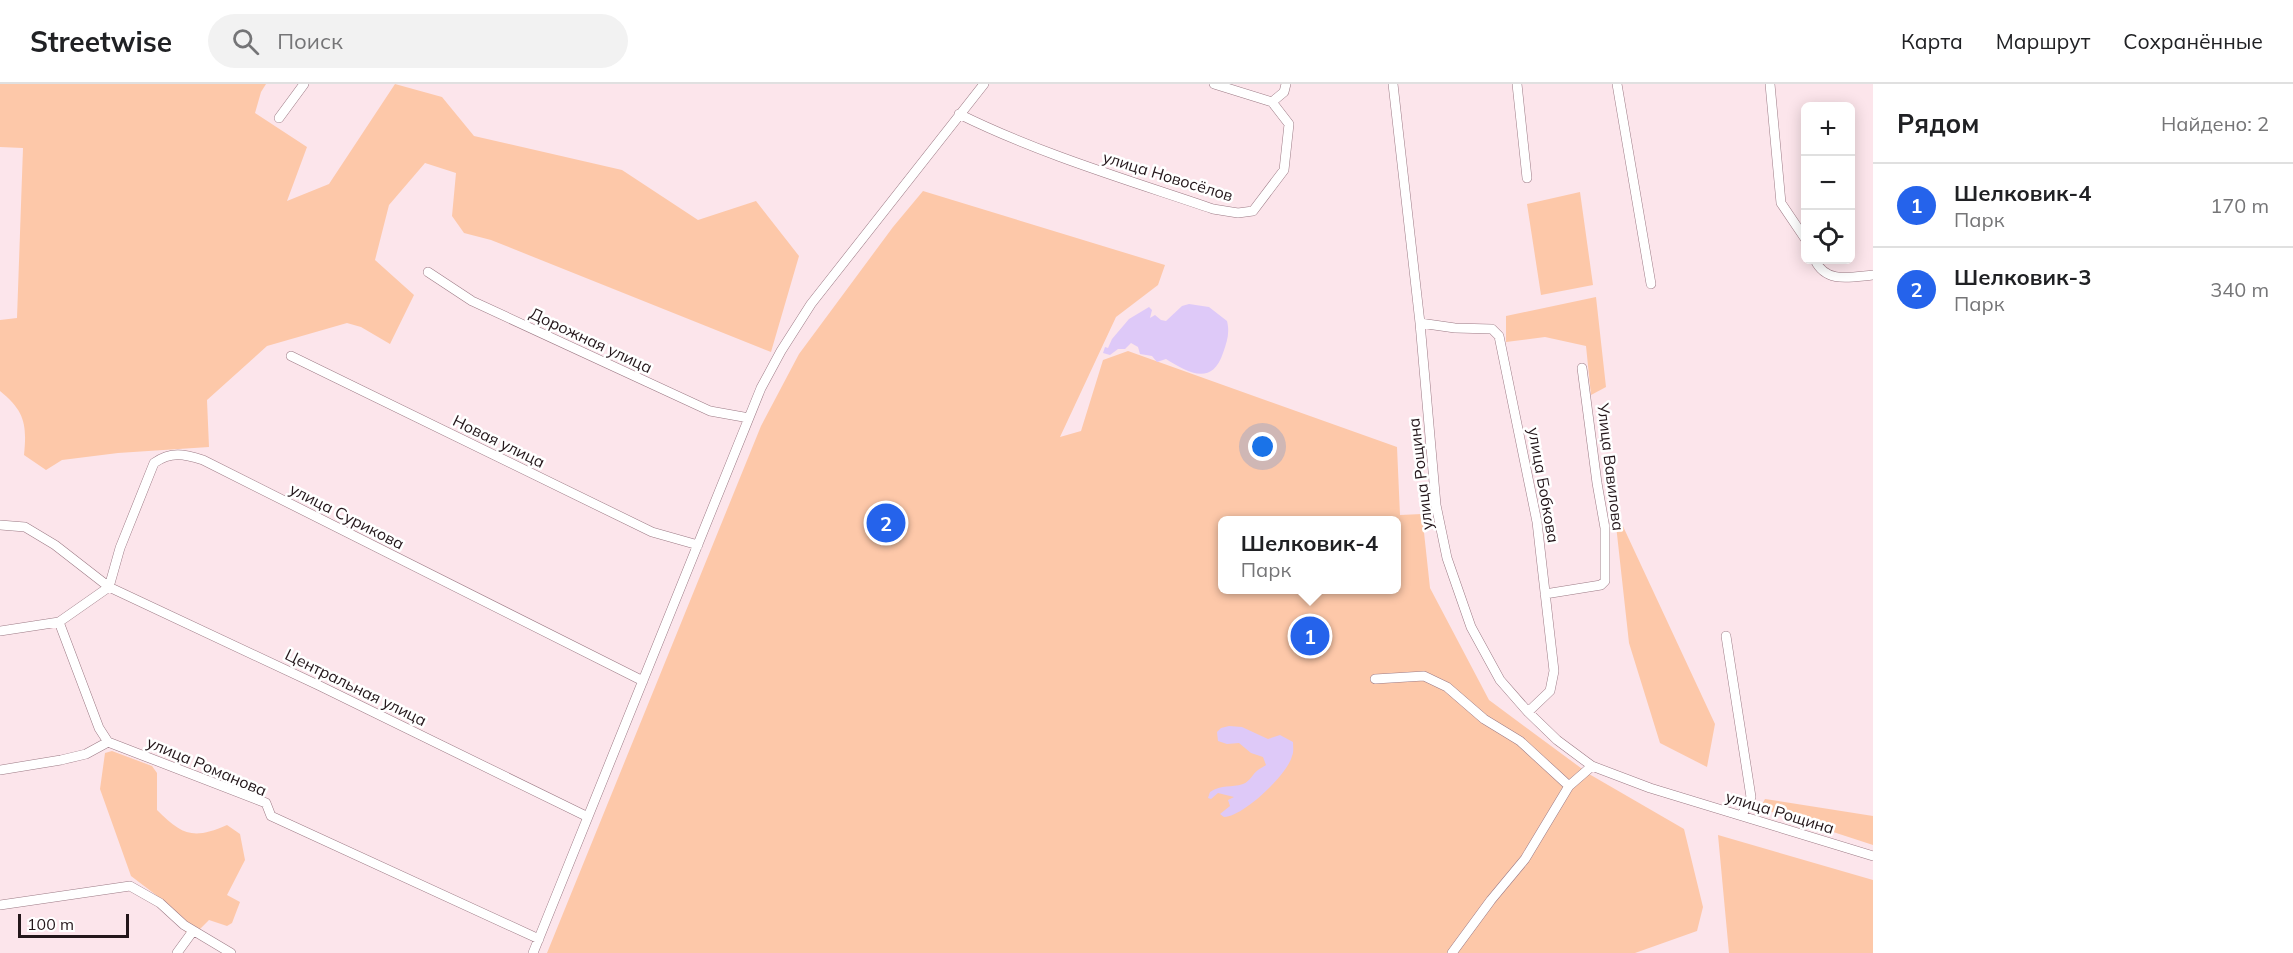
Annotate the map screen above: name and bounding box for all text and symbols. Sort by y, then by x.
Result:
search box [208,14,628,68]
text: Streetwise [30,24,172,59]
icon: search [229,25,262,58]
text: Поиск [277,27,343,55]
text: Карта [1901,28,1963,54]
text: Маршрут [1996,28,2090,54]
text: Сохранённые [2123,28,2263,54]
map controls [1801,102,1855,264]
button: + [1801,102,1855,156]
text: Рядом [1897,107,1980,140]
text: Найдено: 2 [2161,111,2269,136]
street label: улица Новосёлов [1100,147,1236,205]
button: − [1801,156,1855,210]
text: Шелковик-4 [1954,179,2091,207]
text: 1 [1911,193,1923,218]
text: 170 m [2210,193,2269,218]
text: Парк [1954,207,2004,232]
button: locate [1801,210,1855,264]
text: Шелковик-3 [1954,263,2091,291]
text: 2 [1911,277,1923,302]
text: 340 m [2210,277,2269,302]
text: Парк [1954,291,2004,316]
street label: Дорожная улица [526,303,656,377]
street label: Улица Вавилова [1593,401,1629,532]
street label: Новая улица [450,410,548,472]
street label: улица Рощина [1403,417,1437,531]
street label: улица Бобкова [1524,426,1564,544]
your location [1248,432,1277,461]
street label: улица Сурикова [286,478,408,554]
pin: 2 [866,500,906,546]
popup [1218,516,1401,594]
text: Шелковик-4 [1241,529,1378,557]
text: Парк [1241,557,1291,582]
pin: 1 [1290,614,1330,658]
street label: Центральная улица [282,644,430,730]
street label: улица Романова [144,732,270,800]
street label: улица Рощина [1723,786,1837,838]
scale bar [18,911,129,938]
text: 100 m [27,914,74,934]

